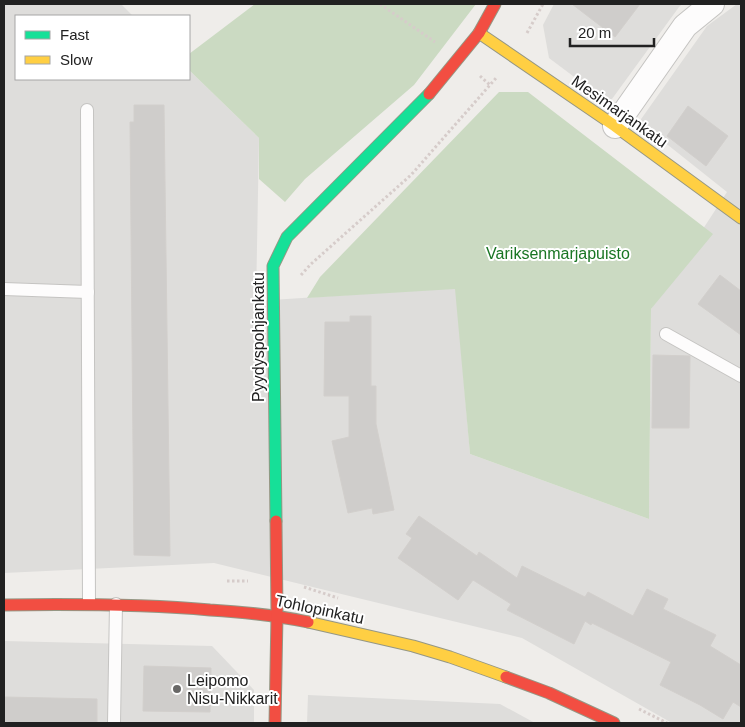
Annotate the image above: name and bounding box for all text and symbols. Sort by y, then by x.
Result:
legend [15,15,190,80]
scale bar [570,15,654,47]
text: 20 m [578,24,611,41]
text: Fast [60,26,90,43]
text: Slow [60,51,93,68]
street label: Mesimarjankatu [569,72,671,151]
park label: Variksenmarjapuisto [486,245,630,262]
street label: Pyydyspohjankatu [250,272,267,402]
street label: Tohlopinkatu [274,592,366,627]
place label: Leipomo Nisu-Nikkarit [187,672,278,707]
marker: Leipomo Nisu-Nikkarit [171,683,183,695]

